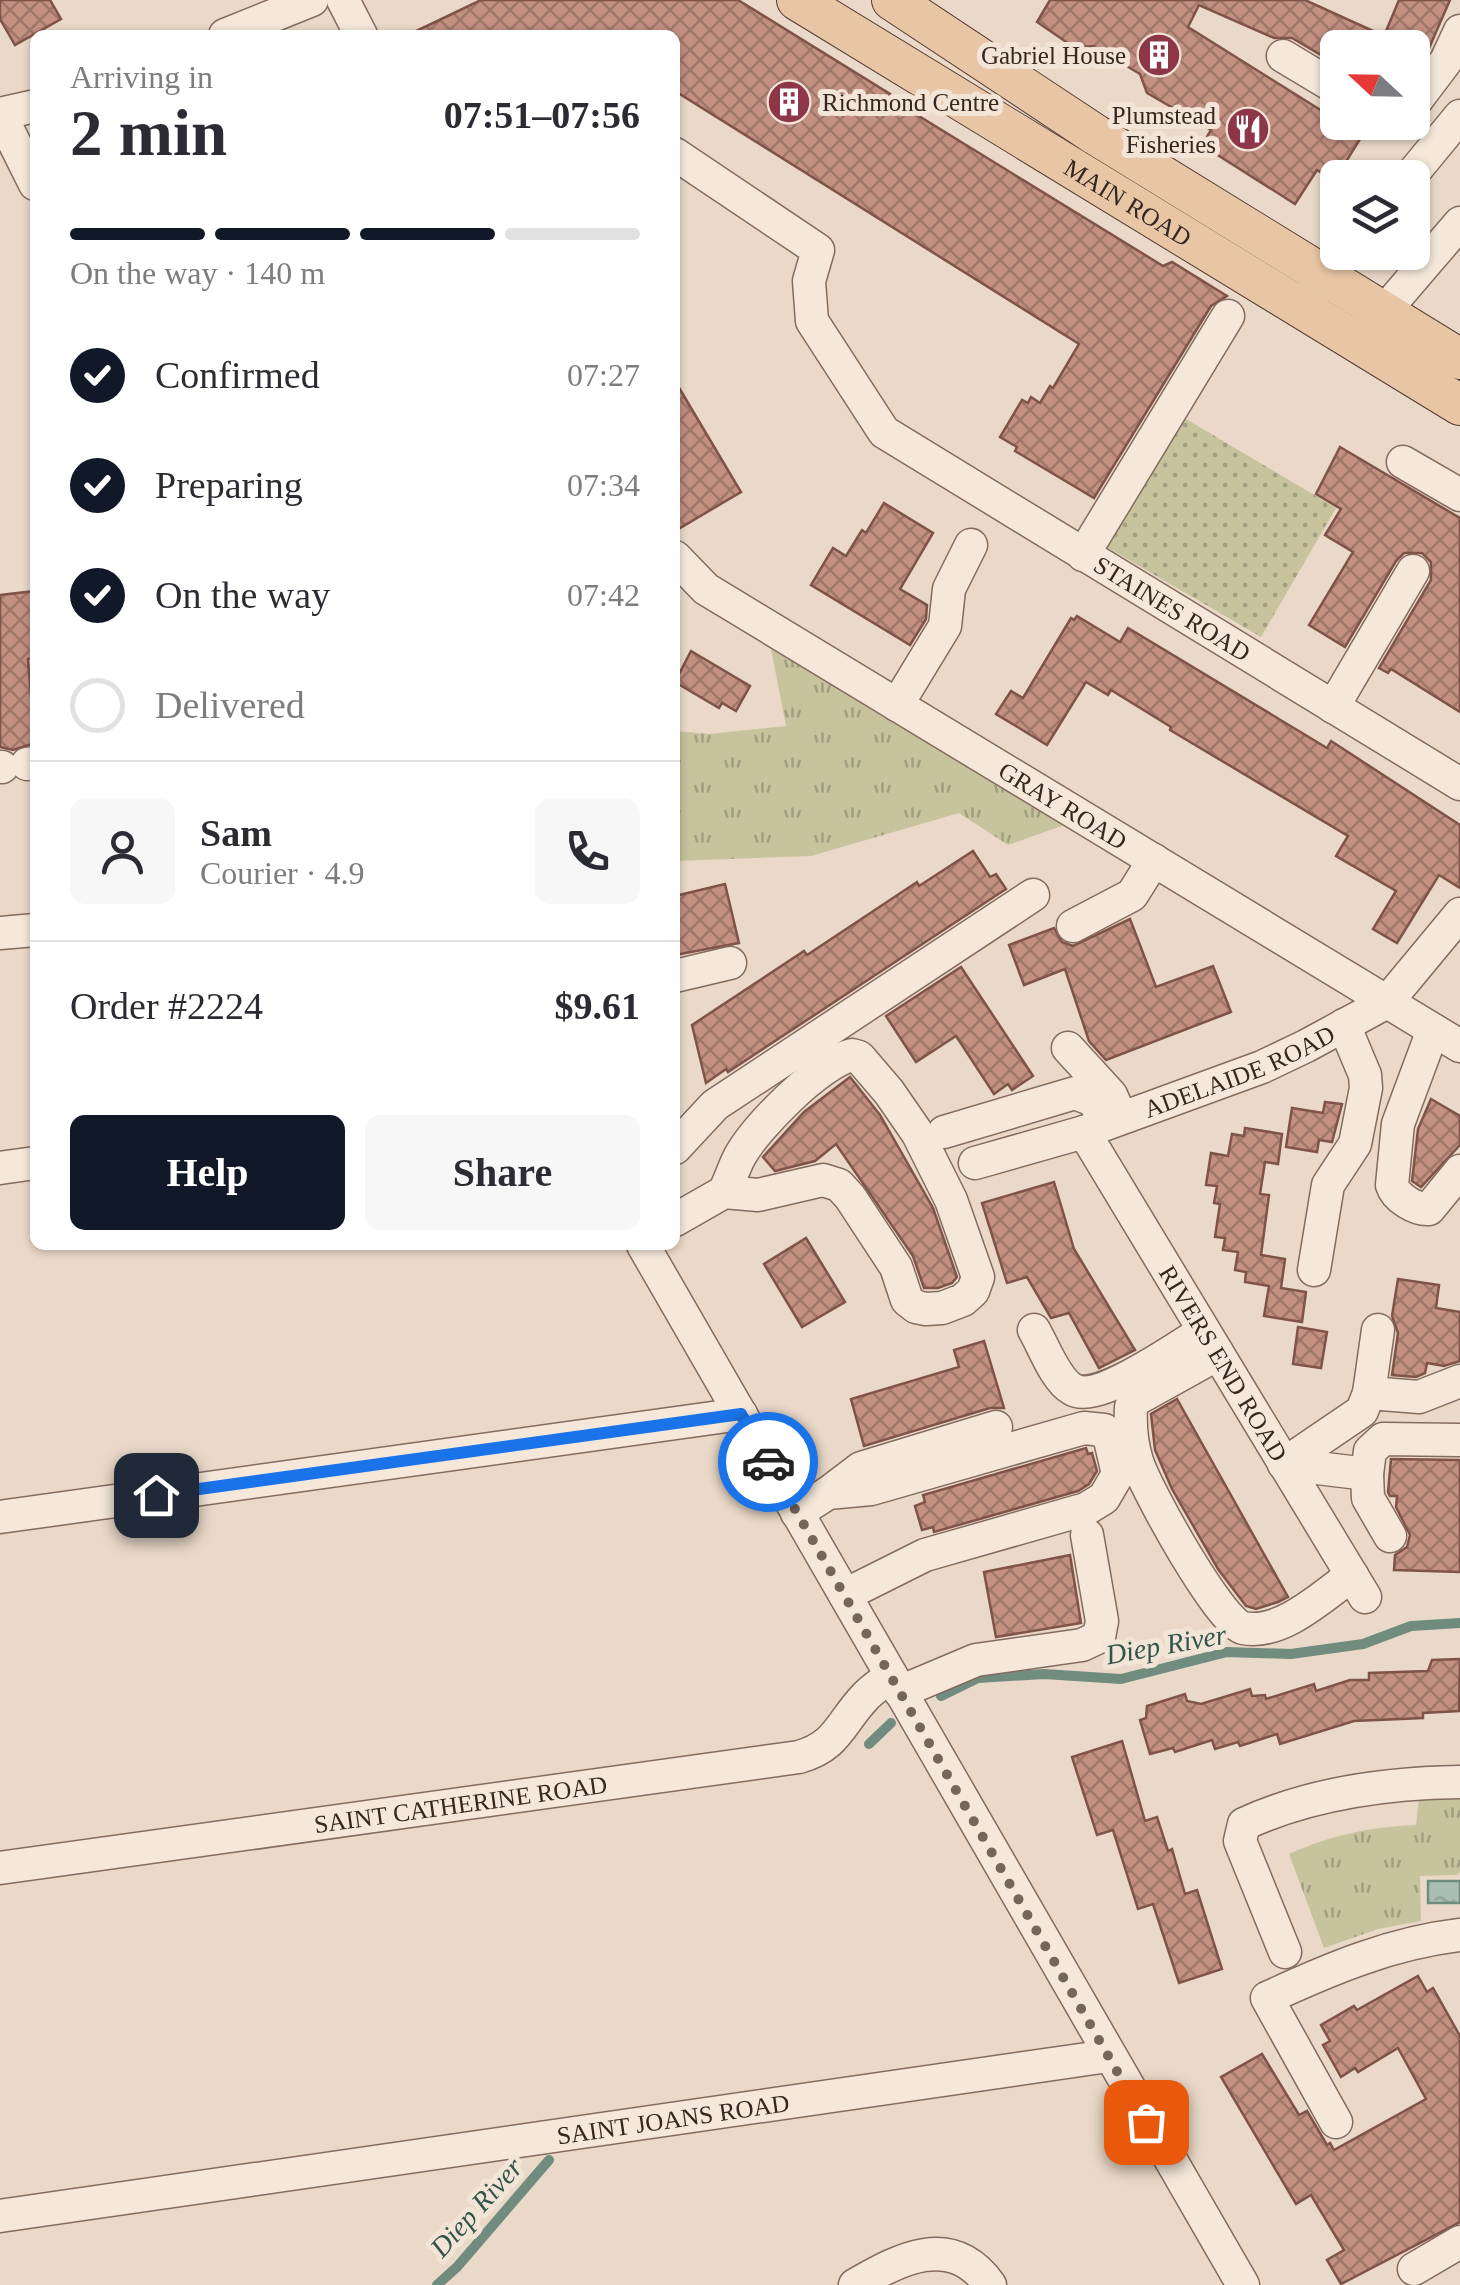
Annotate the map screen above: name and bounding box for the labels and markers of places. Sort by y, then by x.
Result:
building icon: Gabriel House [1136,32,1182,78]
place label: Gabriel House [981,42,1126,69]
building icon: Richmond Centre [766,79,812,125]
place label: Richmond Centre [822,89,999,116]
place label: Plumstead Fisheries [1112,102,1216,158]
restaurant icon: Plumstead Fisheries [1225,106,1271,152]
pin [114,1453,199,1538]
pin [1104,2080,1189,2165]

